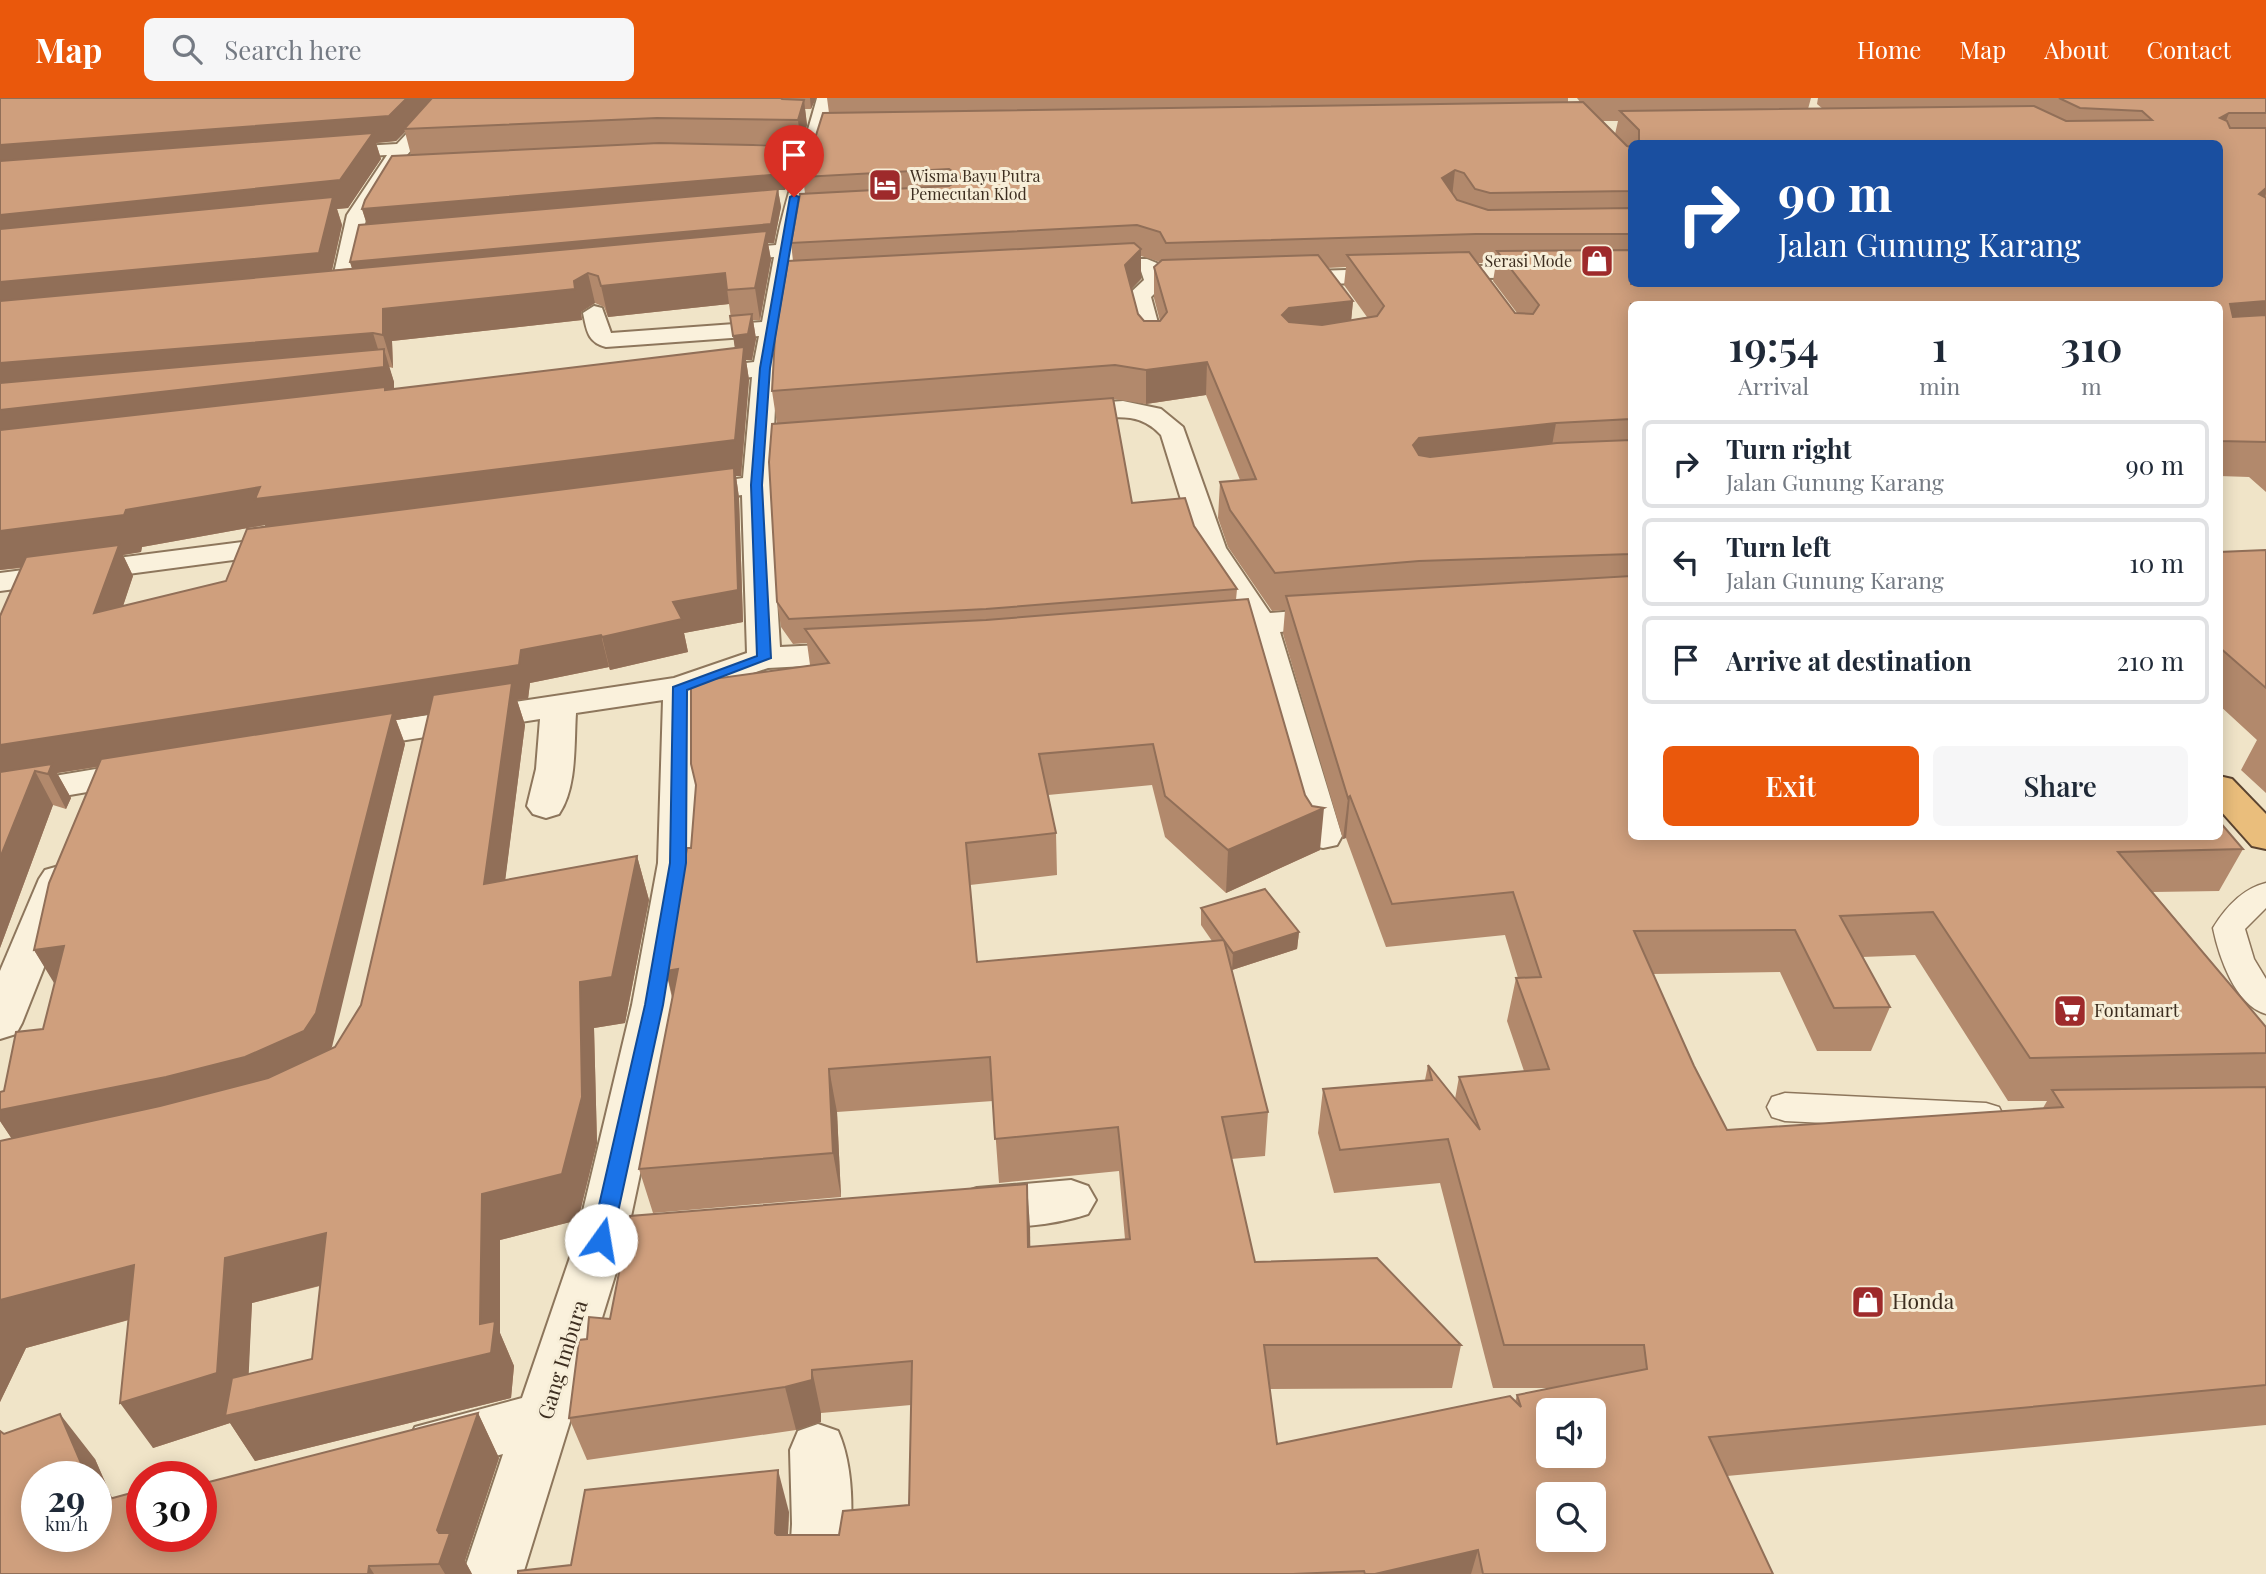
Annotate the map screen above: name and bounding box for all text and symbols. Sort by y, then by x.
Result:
search box [144,18,634,81]
text: Map [35,27,102,71]
icon: search [168,30,206,68]
text: Search here [224,32,362,67]
text: Home [1857,33,1921,65]
text: Map [1959,33,2006,65]
text: About [2044,33,2108,65]
text: Contact [2146,33,2231,65]
pin [764,125,824,197]
icon: arrive [775,136,813,174]
text: 90 m [1778,159,1892,224]
place label: Wisma Bayu Putra Pemecutan Klod [909,165,1041,204]
hotel icon: Wisma Bayu Putra Pemecutan Klod [866,166,904,204]
icon: right [1663,168,1754,259]
text: Jalan Gunung Karang [1778,222,2081,265]
shop icon: Serasi Mode [1578,242,1616,280]
place label: Serasi Mode [1485,250,1572,271]
text: 19:54 [1728,317,1819,373]
text: 1 [1932,317,1948,373]
text: 310 [2060,317,2123,373]
text: Arrival [1738,370,1809,401]
text: min [1919,370,1960,401]
text: m [2081,370,2102,401]
text: Turn right [1726,431,1852,466]
icon: right [1667,445,1705,483]
text: 90 m [2126,447,2184,482]
text: Jalan Gunung Karang [1726,466,1944,497]
text: Turn left [1726,529,1831,564]
icon: left [1667,543,1705,581]
text: 10 m [2129,545,2184,580]
text: Jalan Gunung Karang [1726,564,1944,595]
icon: arrive [1667,641,1705,679]
text: Arrive at destination [1726,643,1972,678]
text: 210 m [2117,643,2184,678]
button: Exit [1663,746,1919,826]
button: Share [1933,746,2188,826]
supermarket icon: Fontamart [2051,992,2089,1030]
place label: Fontamart [2094,998,2180,1022]
position arrow [564,1203,638,1277]
shop icon: Honda [1849,1283,1887,1321]
place label: Honda [1892,1286,1955,1314]
street label: Gang Imbura [530,1296,593,1422]
map controls [1536,1398,1606,1552]
button: sound [1536,1398,1606,1468]
speed limit sign: 30 [126,1461,217,1552]
text: 29 [48,1474,85,1521]
button: search [1536,1482,1606,1552]
text: km/h [45,1512,88,1536]

